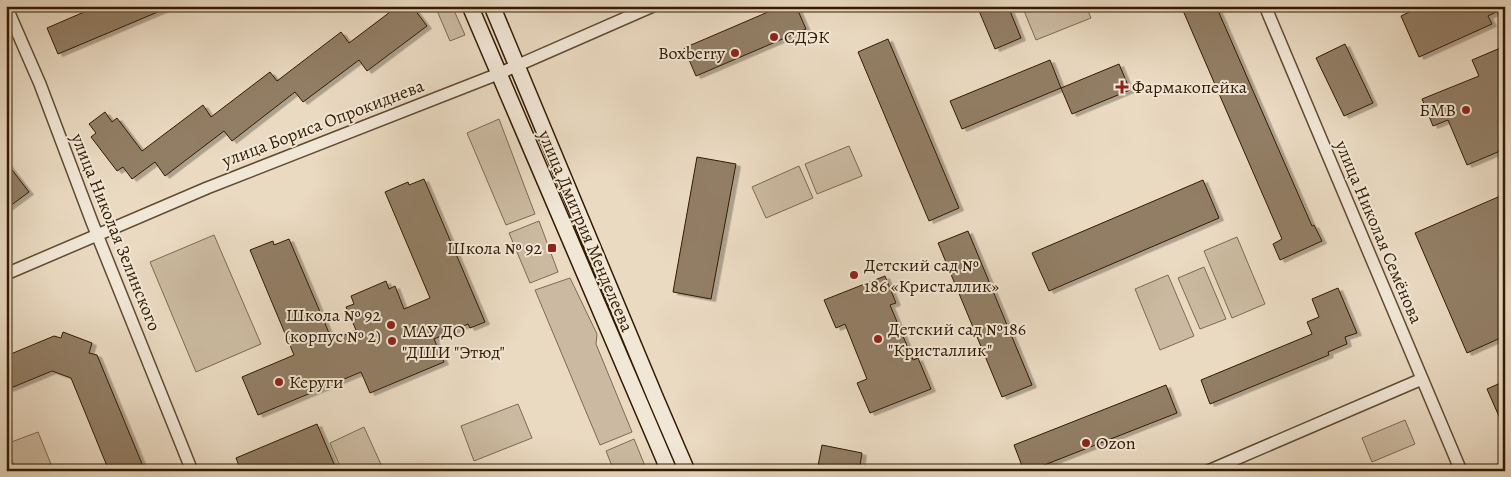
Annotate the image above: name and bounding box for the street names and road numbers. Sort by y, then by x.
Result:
street label: улица Бориса Опрокиднева [218,73,428,173]
street label: улица Дмитрия Менделеева [532,126,640,336]
street label: улица Николая Зелинского [65,129,167,334]
street label: улица Николая Семёнова [1329,136,1429,328]

